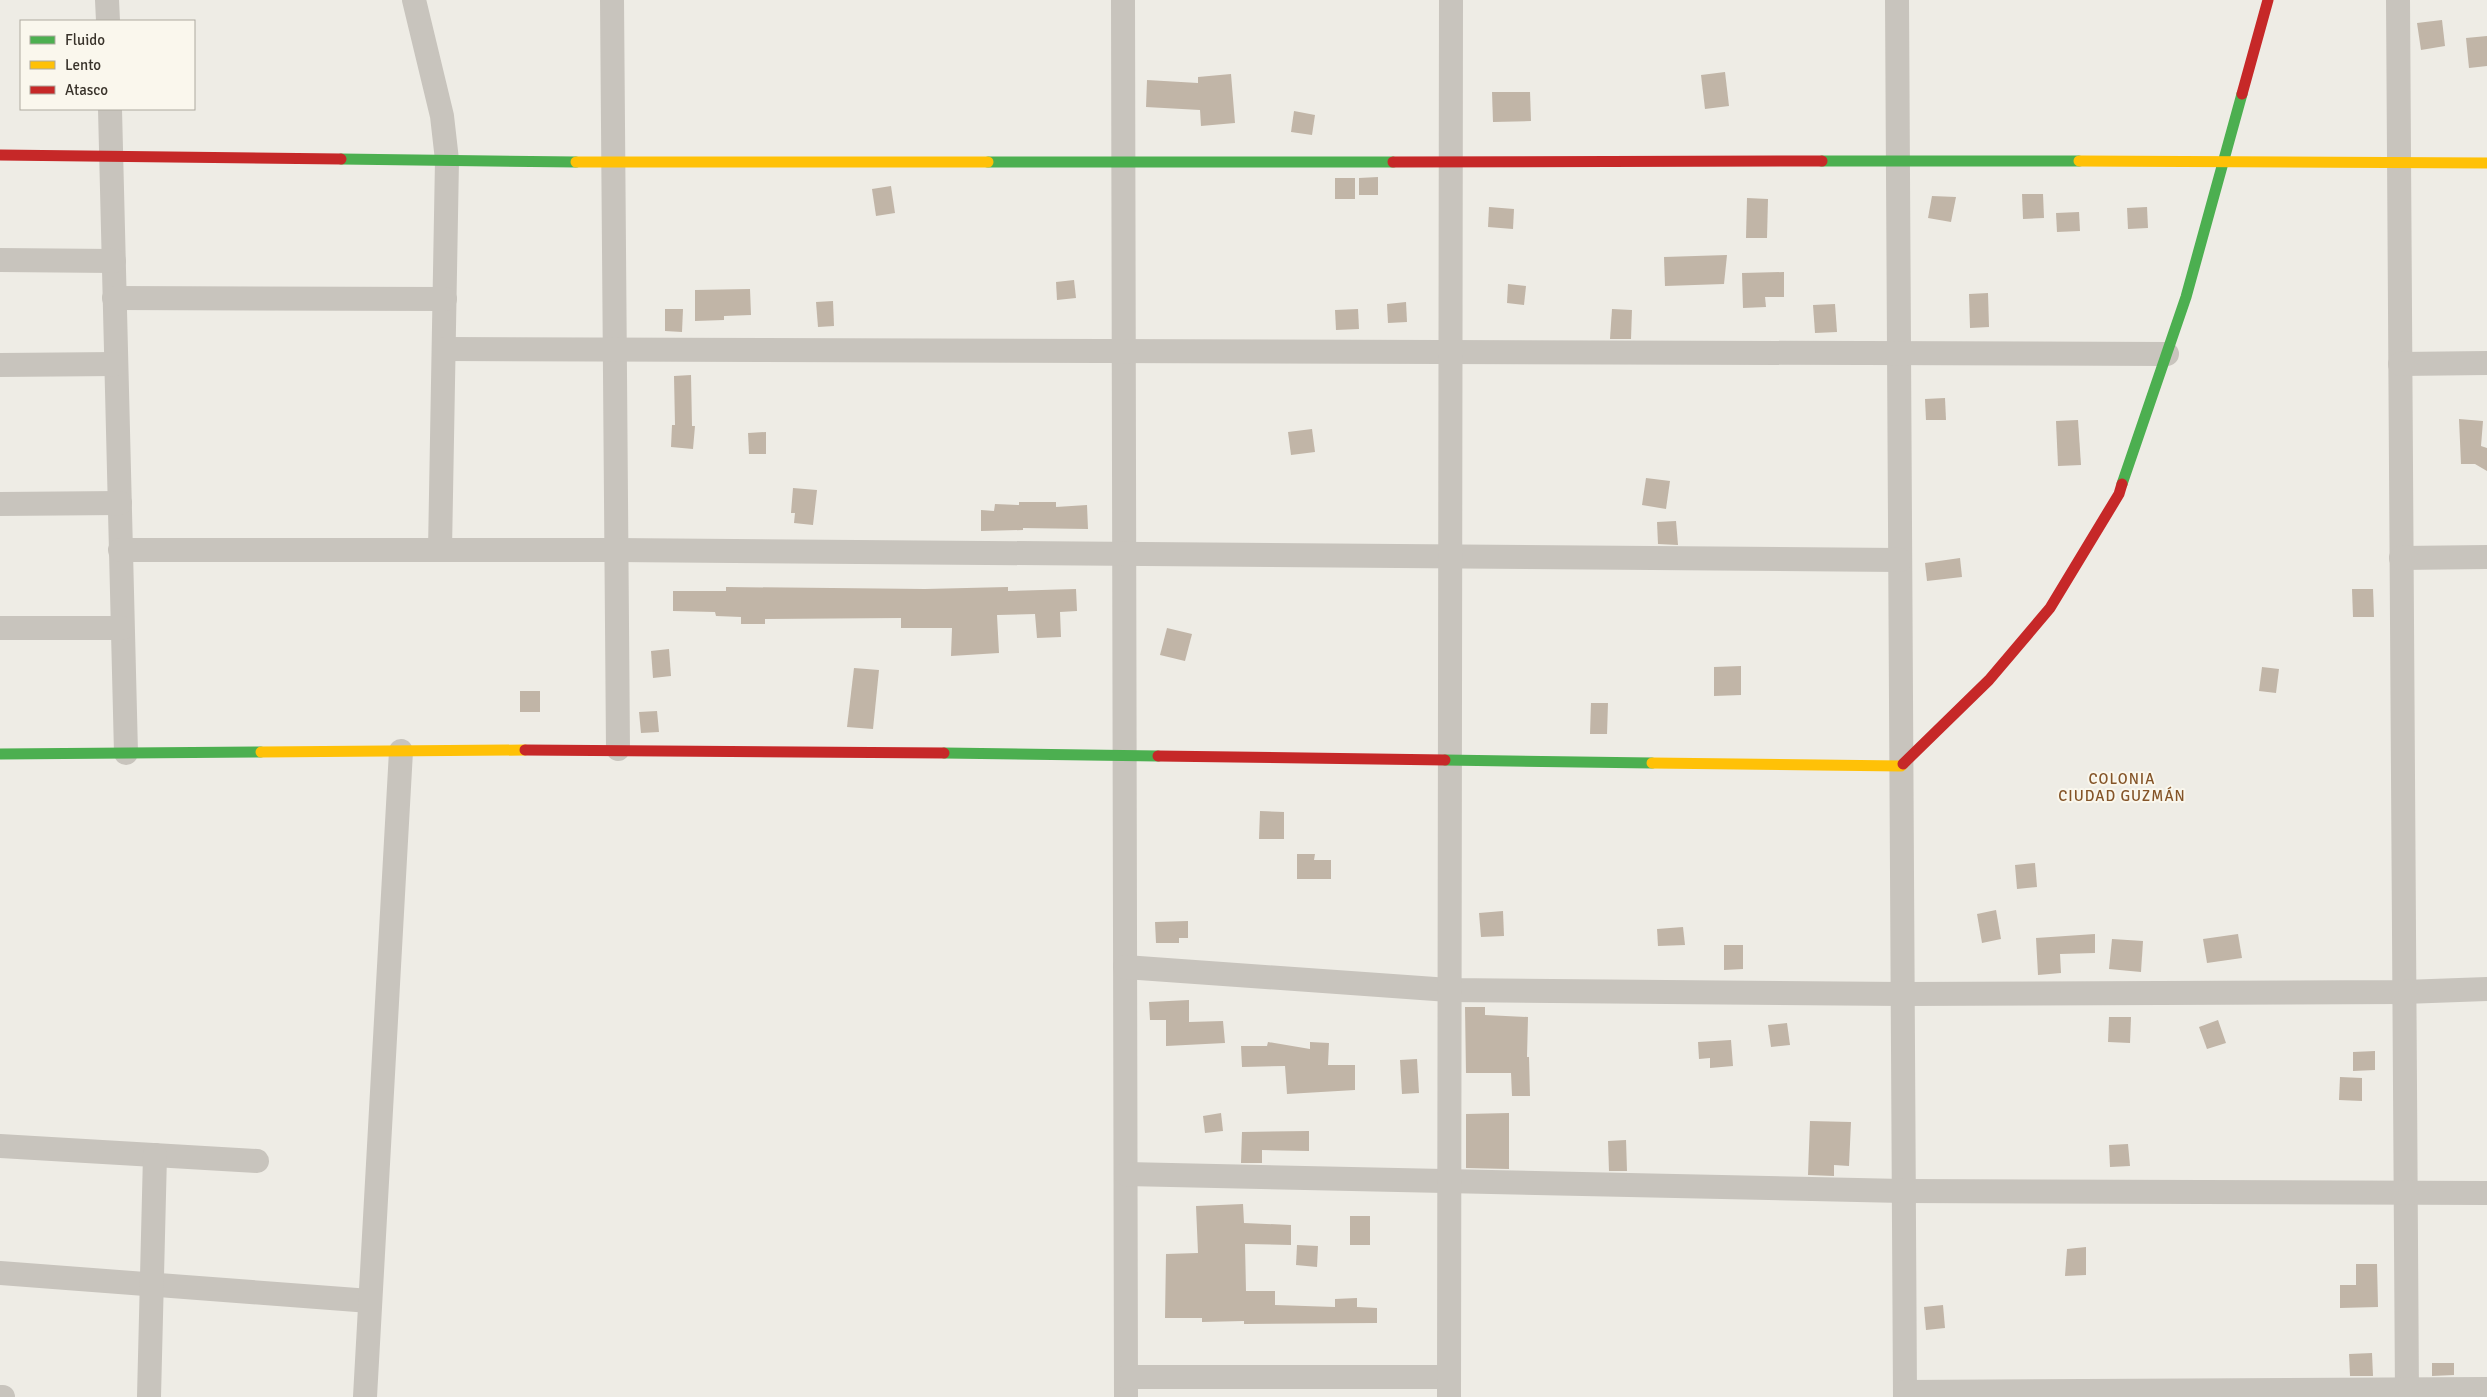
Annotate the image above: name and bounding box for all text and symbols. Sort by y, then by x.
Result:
legend [20,20,195,110]
text: Fluido [65,31,105,49]
text: Lento [65,56,101,74]
text: Atasco [65,81,108,99]
district label: COLONIA CIUDAD GUZMÁN [2058,770,2186,805]

